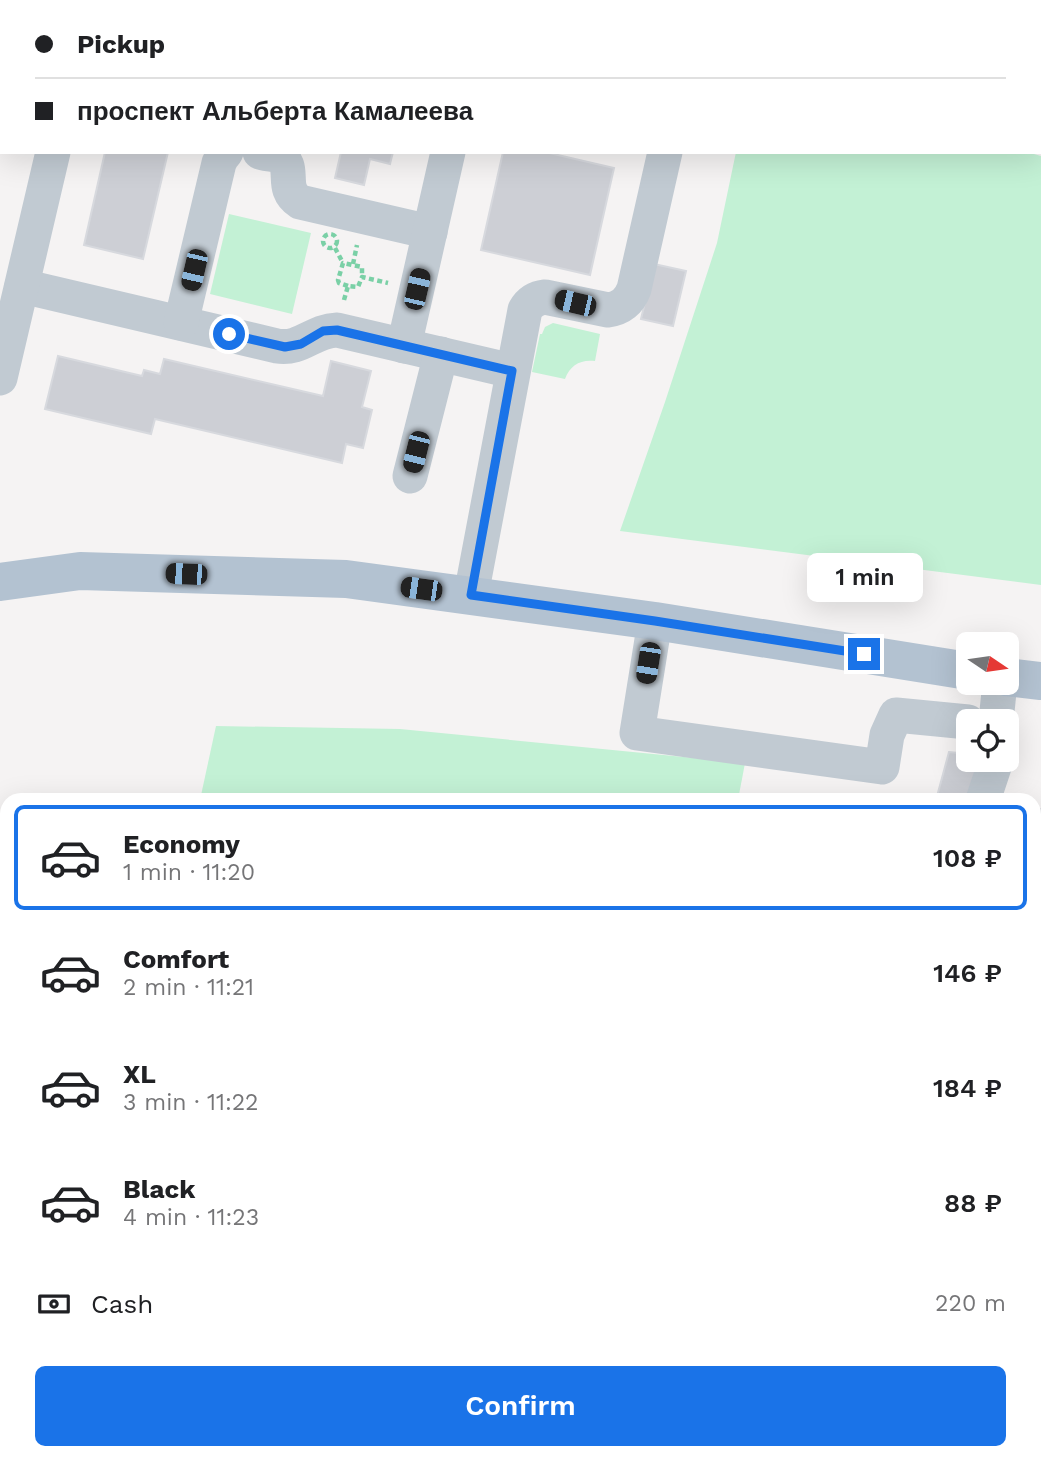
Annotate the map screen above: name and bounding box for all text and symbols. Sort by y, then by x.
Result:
text: Pickup [77,29,165,59]
text: проспект Альберта Камалеева [77,96,473,126]
car [180,247,209,293]
car [403,266,432,312]
car [553,288,598,318]
route start [213,318,245,350]
car [401,429,432,475]
callout: 1 min [806,552,922,602]
car [165,563,208,585]
text: 1 min [835,564,895,591]
car [399,576,444,602]
north arrow [956,632,1018,695]
map controls [956,632,1019,772]
route end [848,638,880,670]
car [635,641,662,685]
button: locate [956,709,1019,772]
icon: car [39,826,102,889]
text: Economy [123,829,240,859]
text: 108 ₽ [933,843,1002,873]
text: 1 min · 11:20 [123,859,255,886]
icon: car [39,941,102,1004]
text: Comfort [123,944,229,974]
text: 146 ₽ [933,958,1002,988]
text: 2 min · 11:21 [123,974,254,1001]
icon: car [39,1056,102,1119]
text: XL [123,1059,156,1089]
text: 184 ₽ [933,1073,1002,1103]
text: 3 min · 11:22 [123,1089,259,1116]
icon: car [39,1171,102,1234]
text: Black [123,1174,195,1204]
text: 88 ₽ [944,1188,1002,1218]
text: 4 min · 11:23 [123,1204,259,1231]
icon: cash [35,1285,73,1323]
text: Cash [91,1289,153,1319]
text: 220 m [935,1290,1006,1317]
button: Confirm [35,1366,1006,1446]

